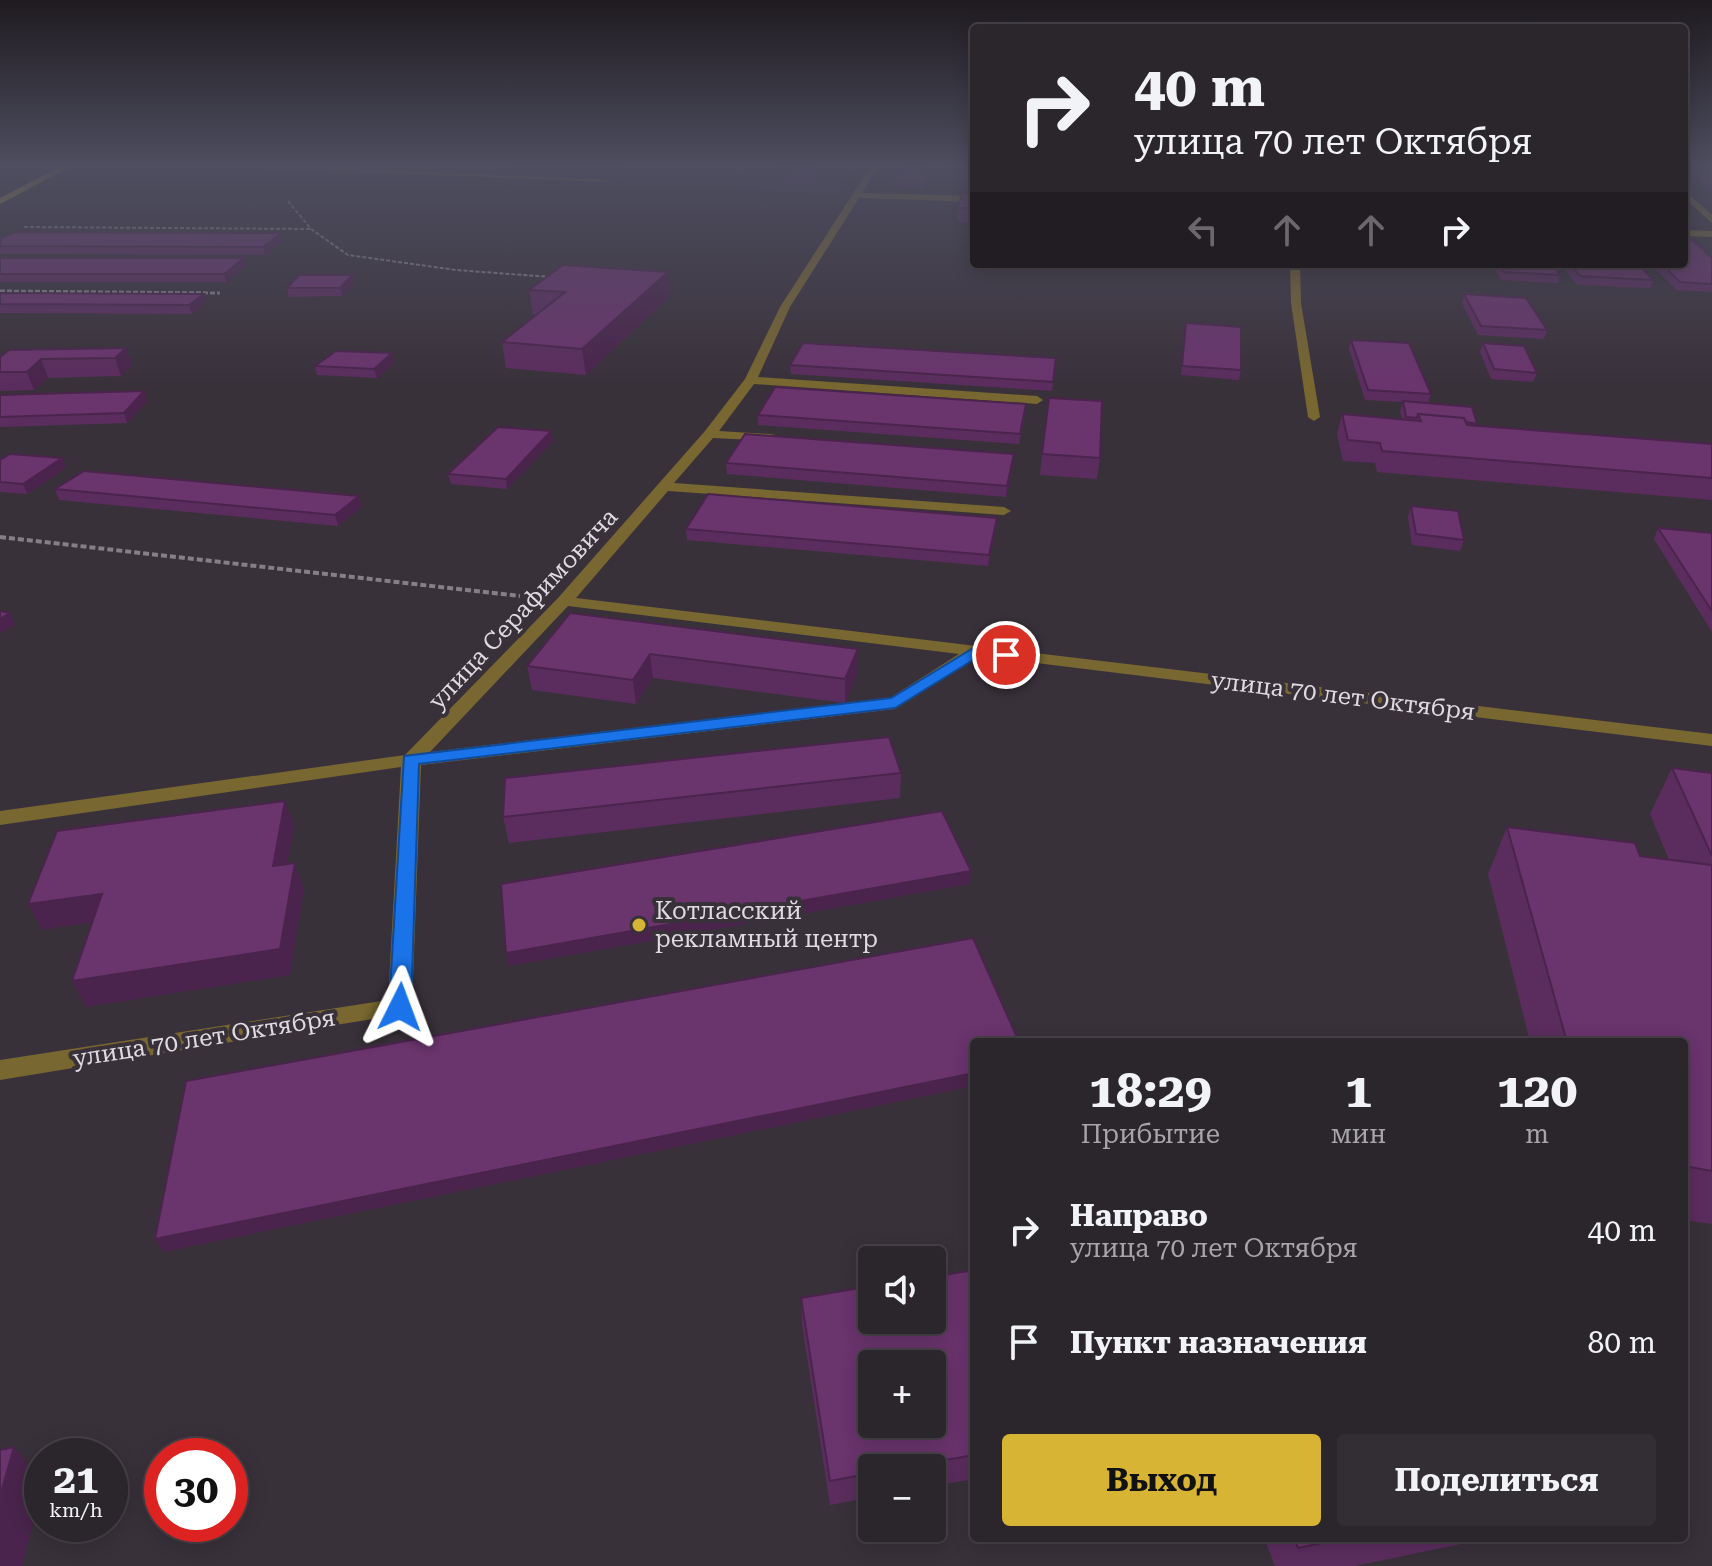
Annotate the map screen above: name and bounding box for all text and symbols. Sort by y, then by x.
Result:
text: 40 m [1134,54,1265,120]
icon: right [1002,56,1106,160]
text: улица 70 лет Октября [1134,121,1532,163]
icon: left [1181,208,1225,252]
icon: ahead [1265,208,1309,252]
icon: ahead [1349,208,1393,252]
icon: right [1433,208,1477,252]
street label: улица Серафимовича [423,503,623,715]
pin [972,621,1040,689]
icon: arrive [984,633,1028,677]
street label: улица 70 лет Октября [1210,666,1476,726]
place label: Котласский рекламный центр [655,897,878,953]
marker: Котласский рекламный центр [630,916,648,934]
position arrow [358,965,442,1049]
street label: улица 70 лет Октября [71,1003,337,1073]
text: 18:29 [1089,1063,1212,1119]
text: 1 [1345,1063,1372,1119]
text: 120 [1497,1063,1577,1119]
text: Прибытие [1081,1119,1220,1149]
text: мин [1331,1119,1386,1149]
text: m [1525,1119,1549,1149]
text: Направо [1070,1198,1208,1233]
icon: right [1002,1208,1046,1252]
text: 40 m [1587,1213,1656,1248]
text: улица 70 лет Октября [1070,1233,1358,1263]
map controls [858,1246,946,1542]
button: sound [858,1246,946,1334]
icon: arrive [1002,1320,1046,1364]
text: Пункт назначения [1070,1325,1367,1360]
text: 80 m [1587,1325,1656,1360]
button: + [858,1350,946,1438]
button: Выход [1002,1434,1321,1526]
button: Поделиться [1337,1434,1656,1526]
speed limit sign: 30 [144,1438,248,1542]
button: − [858,1454,946,1542]
text: 21 [54,1456,98,1503]
text: km/h [49,1498,103,1522]

